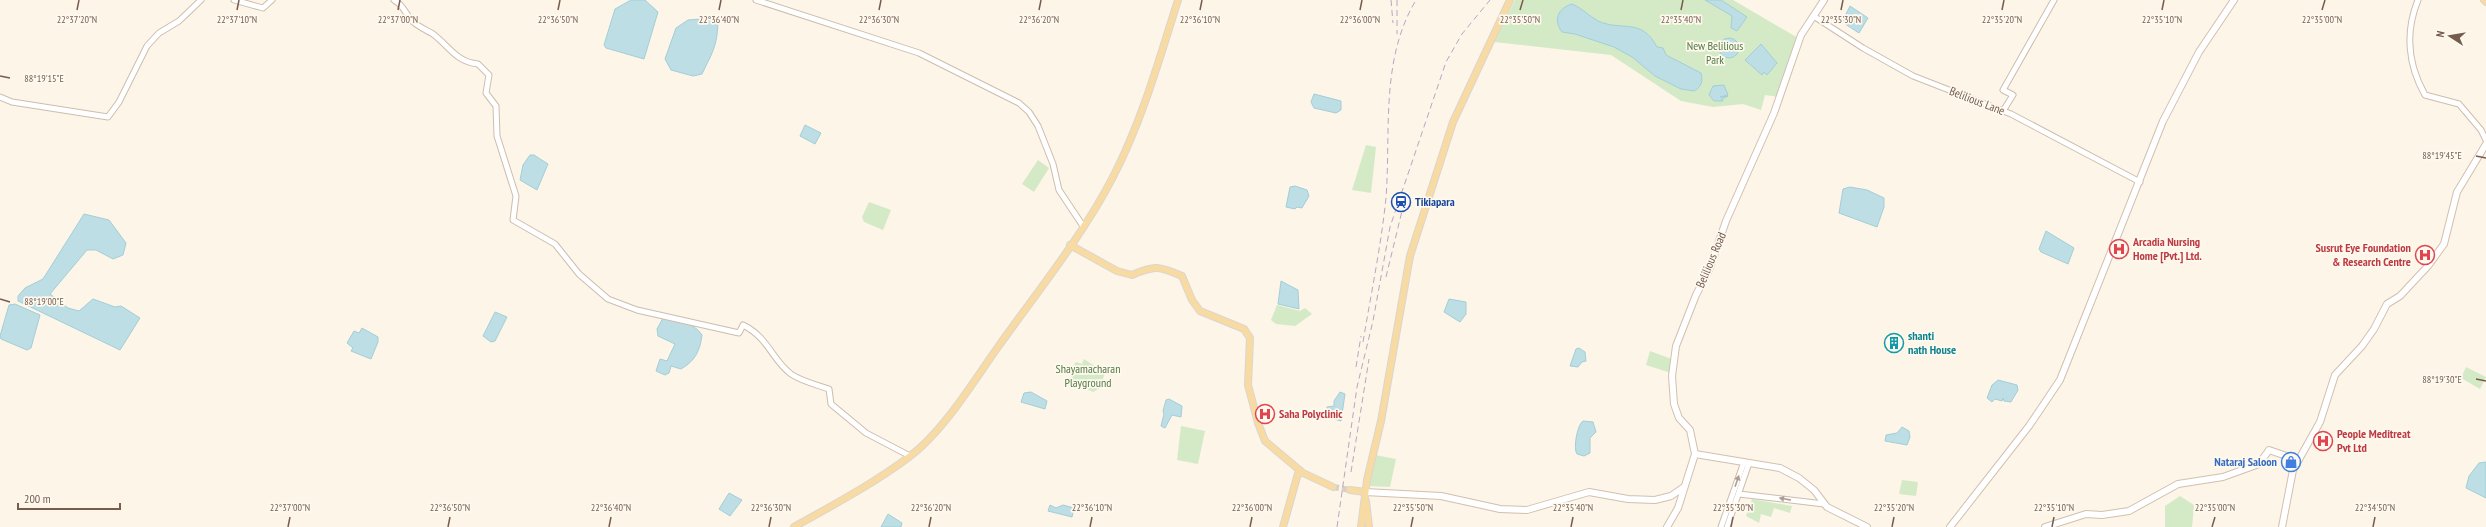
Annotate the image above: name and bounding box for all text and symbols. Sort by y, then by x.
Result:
text: 22°37'20"N [57,13,97,26]
text: 22°37'10"N [217,13,257,26]
text: 22°37'00"N [378,13,418,26]
text: 22°36'50"N [538,13,578,26]
text: 22°36'40"N [699,13,739,26]
text: 22°36'30"N [859,13,899,26]
text: 22°36'20"N [1019,13,1059,26]
text: 22°36'10"N [1180,13,1220,26]
text: 22°36'00"N [1340,13,1380,26]
text: 22°35'50"N [1500,13,1540,26]
text: 22°35'40"N [1661,13,1701,26]
text: 22°35'30"N [1821,13,1861,26]
text: 22°35'20"N [1982,13,2022,26]
text: 22°35'10"N [2142,13,2182,26]
text: 22°35'00"N [2302,13,2342,26]
north arrow [2430,16,2470,56]
text: N [2433,30,2448,38]
park label: New Belilious Park [1687,38,1743,67]
text: 88°19'15"E [24,72,64,85]
street label: Belilious Lane [1947,83,2007,118]
text: 88°19'45"E [2422,149,2462,162]
station icon: Tikiapara [1390,191,1412,213]
place label: Tikiapara [1415,194,1455,209]
street label: Belilious Road [1692,230,1729,290]
place label: Arcadia Nursing Home [Pvt.] Ltd. [2132,234,2202,264]
hospital icon: Arcadia Nursing Home [Pvt.] Ltd. [2108,238,2130,260]
place label: Susrut Eye Foundation & Research Centre [2316,240,2411,269]
hospital icon: Susrut Eye Foundation & Research Centre [2414,244,2436,266]
text: 88°19'00"E [24,295,64,308]
place label: shanti nath House [1908,328,1956,357]
building icon: shanti nath House [1883,332,1905,354]
park label: Shayamacharan Playground [1056,361,1120,390]
text: 88°19'30"E [2422,373,2462,386]
hospital icon: Saha Polyclinic [1254,403,1276,425]
place label: Saha Polyclinic [1279,406,1343,421]
place label: People Meditreat Pvt Ltd [2337,426,2411,455]
hospital icon: People Meditreat Pvt Ltd [2312,430,2334,452]
shop icon: Nataraj Saloon [2280,451,2302,473]
place label: Nataraj Saloon [2214,454,2277,469]
one-way arrow [1734,475,1740,487]
scale bar [18,485,120,511]
text: 200 m [24,491,51,506]
one-way arrow [1779,496,1791,502]
text: 22°37'00"N [270,501,310,514]
text: 22°36'50"N [430,501,470,514]
text: 22°36'40"N [591,501,631,514]
text: 22°36'30"N [751,501,791,514]
text: 22°36'20"N [911,501,951,514]
text: 22°36'10"N [1072,501,1112,514]
text: 22°36'00"N [1232,501,1272,514]
text: 22°35'50"N [1393,501,1433,514]
text: 22°35'40"N [1553,501,1593,514]
text: 22°35'30"N [1713,501,1753,514]
text: 22°35'20"N [1874,501,1914,514]
text: 22°35'10"N [2034,501,2074,514]
text: 22°35'00"N [2195,501,2235,514]
text: 22°34'50"N [2355,501,2395,514]

